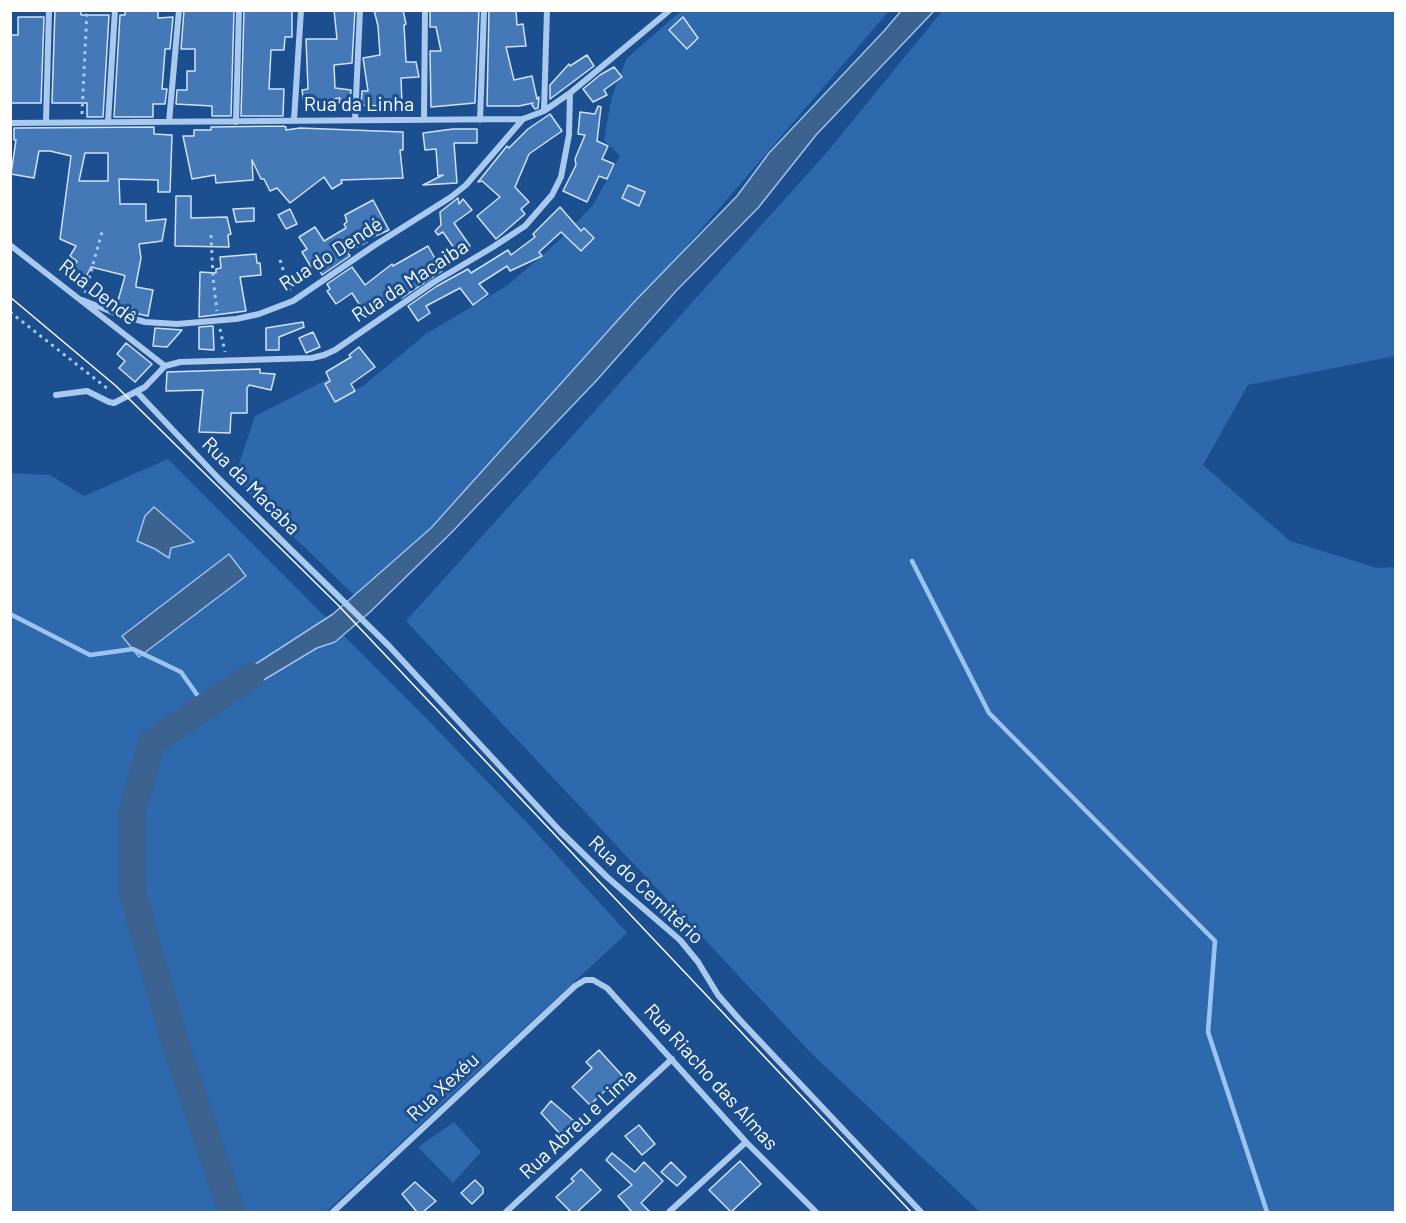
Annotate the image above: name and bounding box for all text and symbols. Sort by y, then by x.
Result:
street label: Rua da Linha [304,92,414,116]
street label: Rua do Dendé [275,212,387,296]
street label: Rua da Macaiba [347,235,473,327]
street label: Rua Dendê [54,254,142,330]
street label: Rua da Macaba [197,432,305,540]
street label: Rua do Cemitério [584,831,708,949]
street label: Rua Riacho das Almas [639,999,783,1155]
street label: Rua Xexéu [402,1048,484,1126]
street label: Rua Abreu e Lima [515,1064,641,1184]

